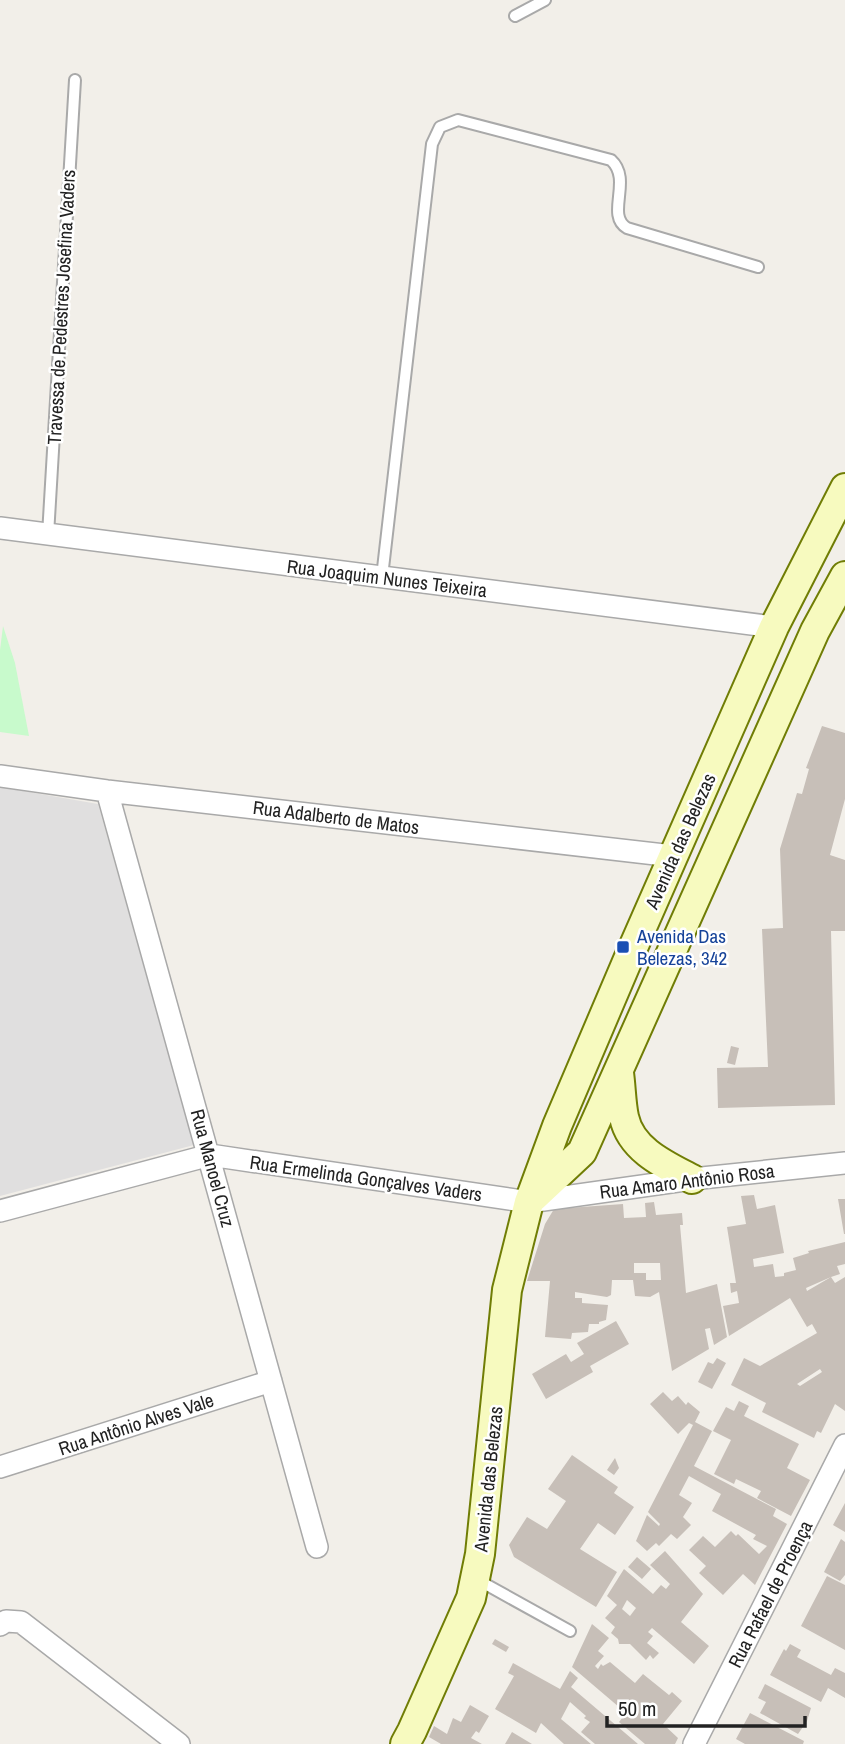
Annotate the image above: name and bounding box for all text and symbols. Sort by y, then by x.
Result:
street label: Travessa de Pedestres Josefina Vaders [41,169,81,445]
street label: Rua Joaquim Nunes Teixeira [285,553,489,603]
street label: Avenida das Belezas [638,769,722,914]
street label: Rua Adalberto de Matos [251,794,421,840]
place label: Avenida Das Belezas, 342 [636,923,727,971]
marker: Avenida Das Belezas, 342 [615,939,631,955]
street label: Rua Manoel Cruz [185,1106,241,1230]
street label: Rua Ermelinda Gonçalves Vaders [248,1149,484,1207]
street label: Rua Amaro Antônio Rosa [598,1157,776,1205]
street label: Rua Antônio Alves Vale [55,1387,217,1461]
street label: Avenida das Belezas [467,1405,509,1554]
street label: Rua Rafael de Proença [722,1516,818,1672]
scale bar [607,1684,805,1728]
text: 50 m [618,1694,656,1723]

